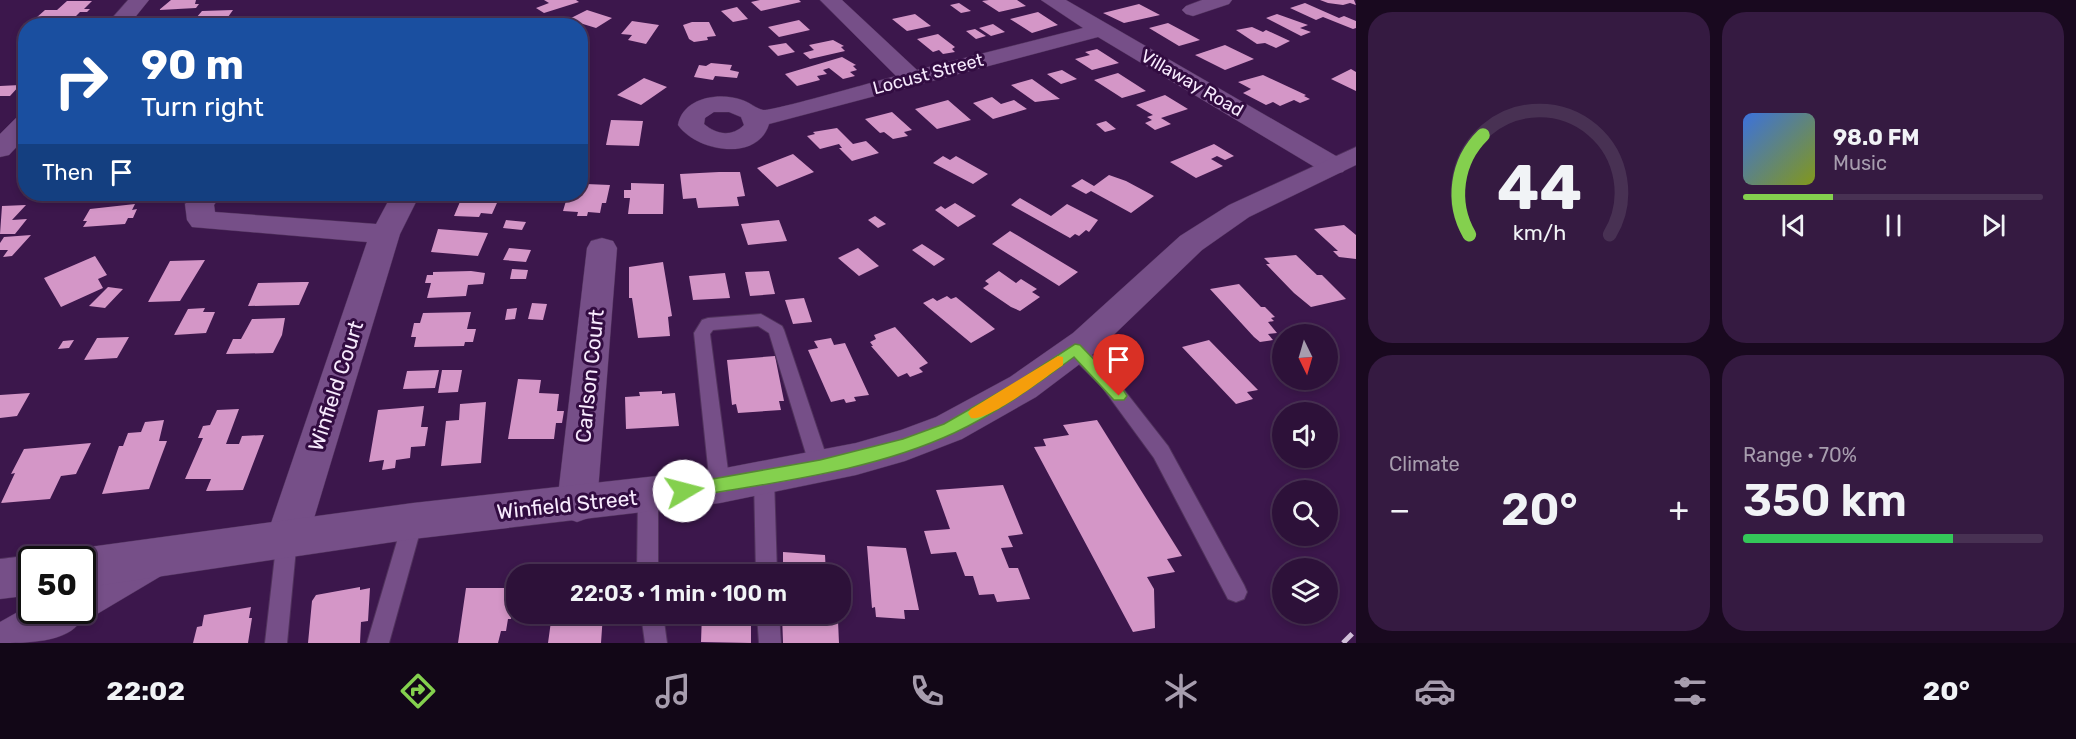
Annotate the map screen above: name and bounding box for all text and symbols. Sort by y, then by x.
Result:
text: 90 m [141,40,244,90]
icon: right [42,42,120,120]
street label: Villaway Road [1137,45,1247,121]
street label: Locust Street [870,49,986,99]
text: Turn right [141,91,264,123]
text: 98.0 FM [1833,124,1919,151]
text: 44 [1496,151,1582,225]
text: Music [1833,151,1887,175]
icon: arrive [105,156,138,189]
text: Then [42,159,93,186]
icon: previous [1777,209,1810,242]
icon: pause [1877,209,1910,242]
icon: next [1977,209,2010,242]
text: km/h [1512,220,1566,245]
street label: Carlson Court [570,308,609,444]
street label: Winfield Court [303,318,368,454]
north arrow [1272,324,1338,390]
map controls [1272,324,1338,624]
pin [1093,334,1144,396]
icon: arrive [1102,343,1135,376]
button: sound [1272,402,1338,468]
text: Range · 70% [1743,443,1857,467]
text: Climate [1389,452,1460,476]
position arrow [652,459,716,523]
text: 350 km [1743,474,1907,527]
button: search [1272,480,1338,546]
text: 20° [1501,483,1578,536]
street label: Winfield Street [495,485,638,524]
text: − [1389,490,1410,529]
text: + [1668,490,1689,529]
speed limit sign: 50 [18,546,96,624]
button: layers [1272,558,1338,624]
text: 22:03 · 1 min · 100 m [570,580,787,607]
icon: directions [397,670,439,712]
icon: music [652,670,694,712]
icon: phone [906,670,948,712]
icon: climate [1160,670,1202,712]
icon: car [1414,670,1456,712]
icon: filters [1669,670,1711,712]
text: 22:02 [106,675,185,707]
text: 20° [1923,675,1970,707]

